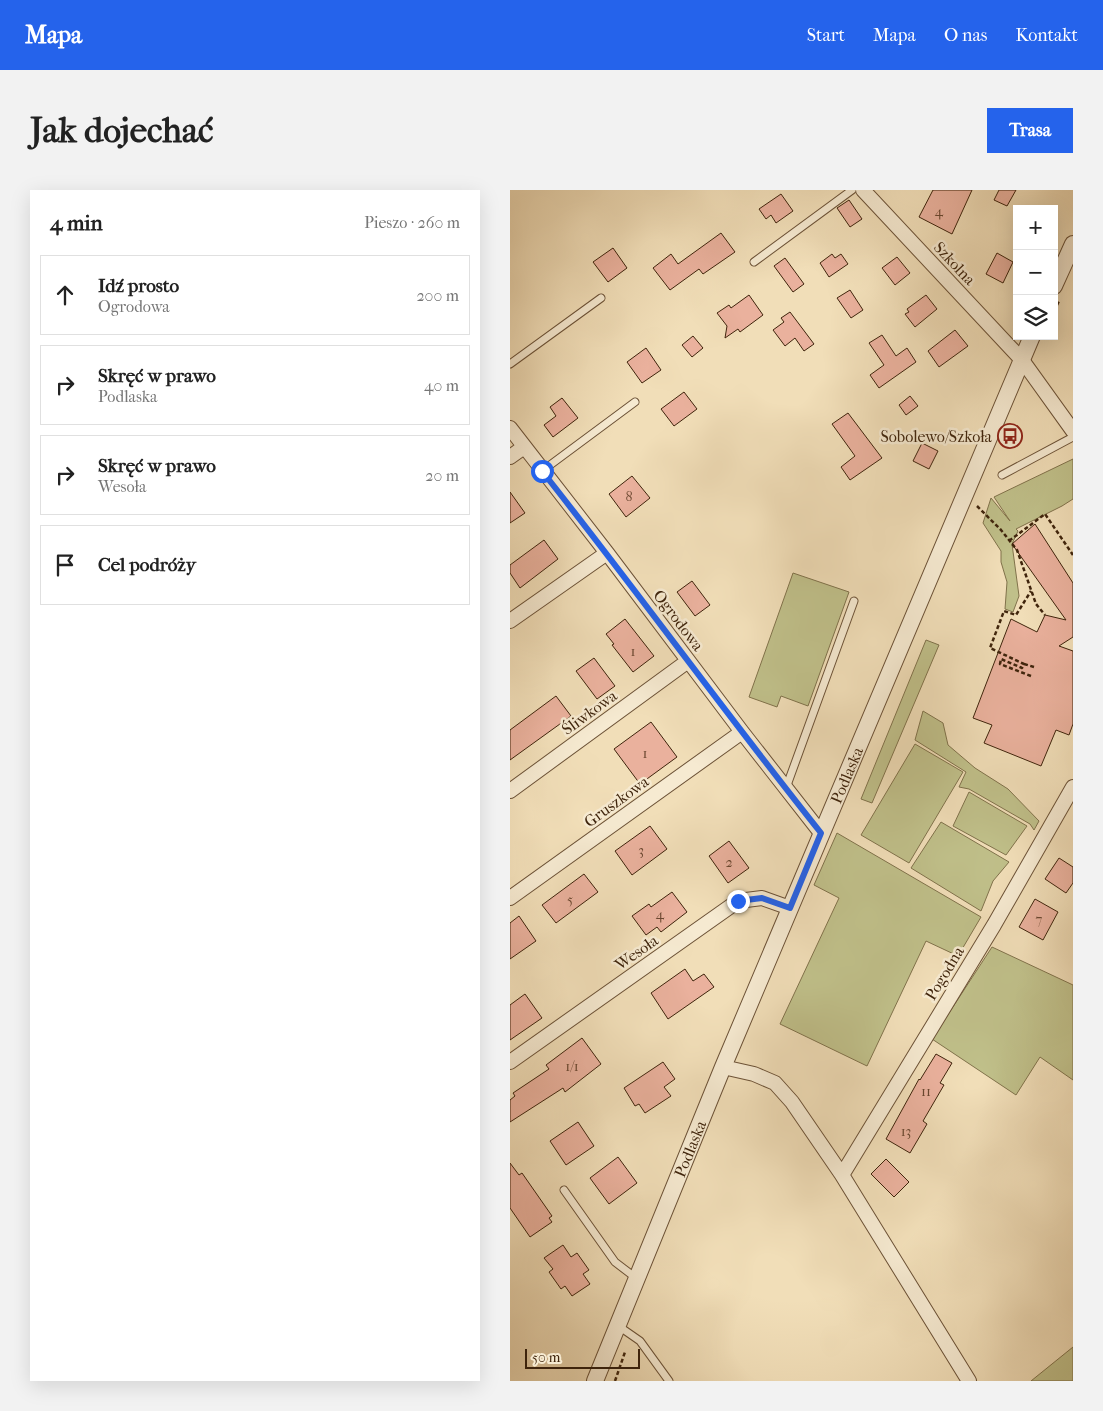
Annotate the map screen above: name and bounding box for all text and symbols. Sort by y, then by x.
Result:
text: Mapa [25,21,82,49]
text: Start [807,25,845,46]
text: Mapa [873,25,916,46]
text: O nas [944,25,987,46]
text: Kontakt [1015,25,1078,46]
button: Trasa [987,108,1073,153]
text: Jak dojechać [30,110,214,151]
house number: 4 [935,203,944,220]
map controls [1013,205,1058,340]
button: + [1013,205,1058,250]
text: 4 min [50,211,103,235]
text: Pieszo · 260 m [364,213,460,232]
street label: Szkolna [930,238,980,289]
button: − [1013,250,1058,295]
text: Idź prosto [98,275,179,297]
icon: ahead [51,281,79,309]
text: 200 m [416,286,459,305]
button: layers [1013,295,1058,340]
text: Ogrodowa [98,297,170,316]
text: Skręć w prawo [98,365,216,387]
icon: right [51,371,79,399]
text: 40 m [424,376,459,395]
text: Podlaska [98,387,157,406]
bus stop icon: Sobolewo/Szkoła [997,423,1023,449]
place label: Sobolewo/Szkoła [881,427,993,446]
text: Skręć w prawo [98,455,216,477]
route start [531,460,554,483]
icon: right [51,461,79,489]
text: 20 m [425,466,459,485]
text: Wesoła [98,477,146,496]
house number: 8 [625,488,633,505]
icon: arrive [51,551,79,579]
text: Cel podróży [98,554,196,576]
street label: Ogrodowa [649,586,708,655]
house number: 1 [631,643,636,660]
street label: Śliwkowa [557,685,621,739]
street label: Podlaska [827,744,867,806]
house number: 1 [643,745,648,762]
street label: Gruszkowa [580,771,653,831]
house number: 3 [638,842,644,859]
house number: 2 [725,854,733,871]
route end [727,890,750,913]
house number: 5 [567,891,573,908]
house number: 4 [656,906,665,923]
house number: 7 [1036,911,1043,928]
street label: Wesoła [610,930,662,975]
street label: Pogodna [921,942,968,1004]
house number: 1/1 [565,1058,579,1075]
house number: 11 [921,1083,931,1100]
street label: Podlaska [670,1117,710,1180]
house number: 13 [901,1123,911,1140]
scale bar [525,1346,640,1369]
text: 50 m [532,1349,560,1366]

